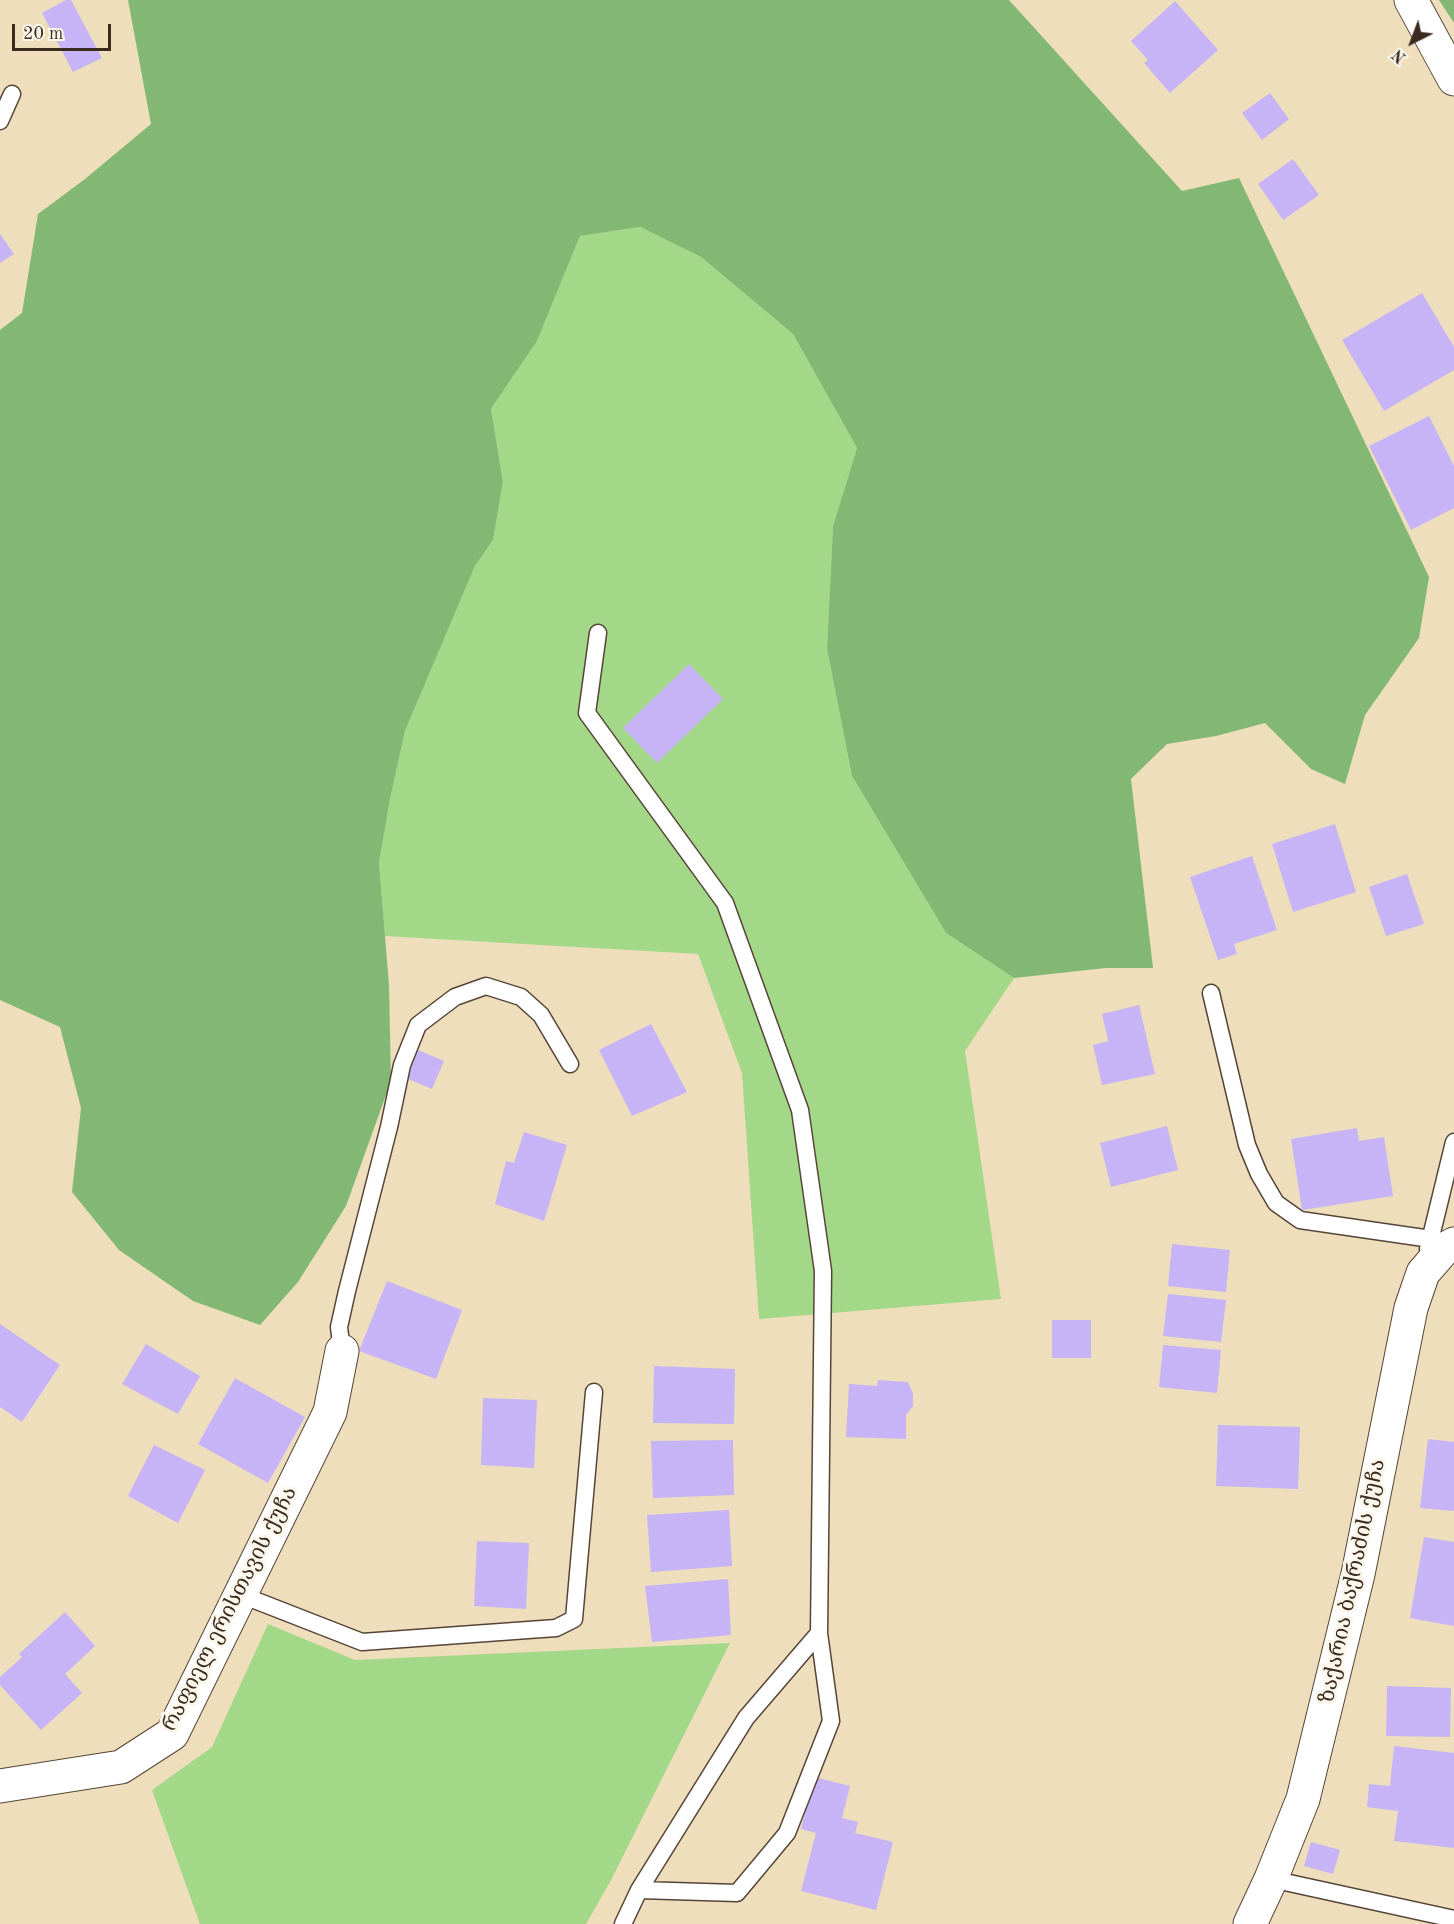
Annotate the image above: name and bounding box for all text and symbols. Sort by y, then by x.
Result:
scale bar [15,12,114,50]
north arrow [1382,12,1442,72]
text: 20 m [23,25,63,43]
text: N [1390,45,1410,65]
street label: ზაქარია ბაქრაძის ქუჩა [1315,1457,1391,1705]
street label: რაფიელ ერისთავის ქუჩა [157,1482,303,1736]

